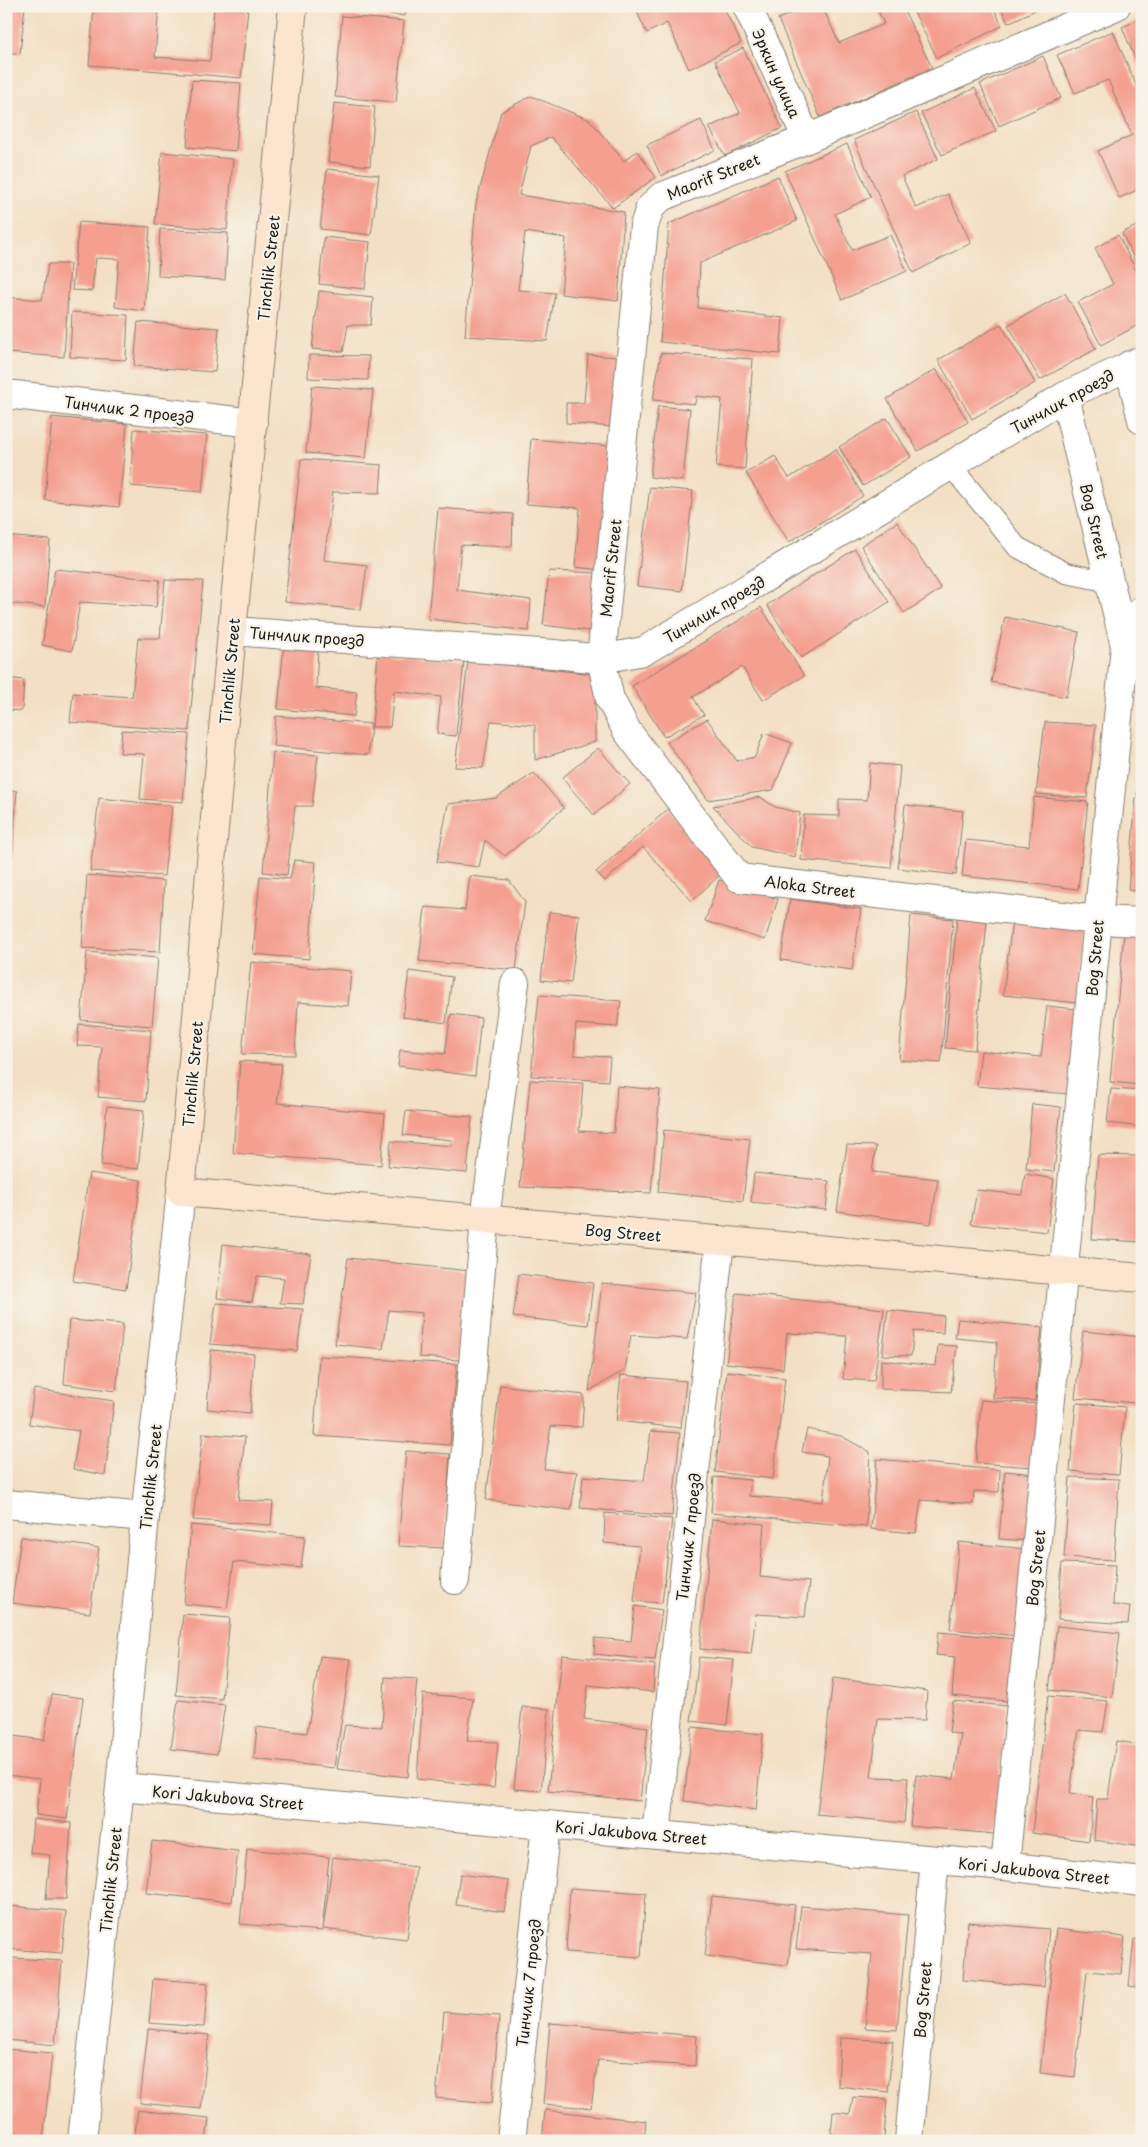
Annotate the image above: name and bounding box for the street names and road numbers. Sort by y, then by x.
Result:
street label: Эркин улица [747,25,807,122]
street label: Maorif Street [663,147,763,205]
street label: Tinchlik Street [251,214,285,322]
street label: Тинчлик проезд [1006,363,1118,439]
street label: Тинчлик 2 проезд [63,390,195,428]
street label: Bog Street [1075,481,1115,561]
street label: Maorif Street [593,518,627,618]
street label: Тинчлик проезд [659,569,769,649]
street label: Tinchlik Street [213,617,245,725]
street label: Тинчлик проезд [249,621,365,651]
street label: Aloka Street [763,869,857,903]
street label: Bog Street [1079,919,1109,997]
street label: Tinchlik Street [176,1020,208,1128]
street label: Bog Street [584,1217,662,1247]
street label: Tinchlik Street [133,1423,167,1531]
street label: Тинчлик 7 проезд [670,1472,706,1602]
street label: Bog Street [1020,1529,1050,1607]
street label: Kori Jakubova Street [151,1779,305,1815]
street label: Kori Jakubova Street [554,1814,708,1850]
street label: Tinchlik Street [93,1826,127,1934]
street label: Kori Jakubova Street [957,1851,1111,1889]
street label: Тинчлик 7 проезд [510,1918,546,2048]
street label: Bog Street [907,1961,937,2039]

